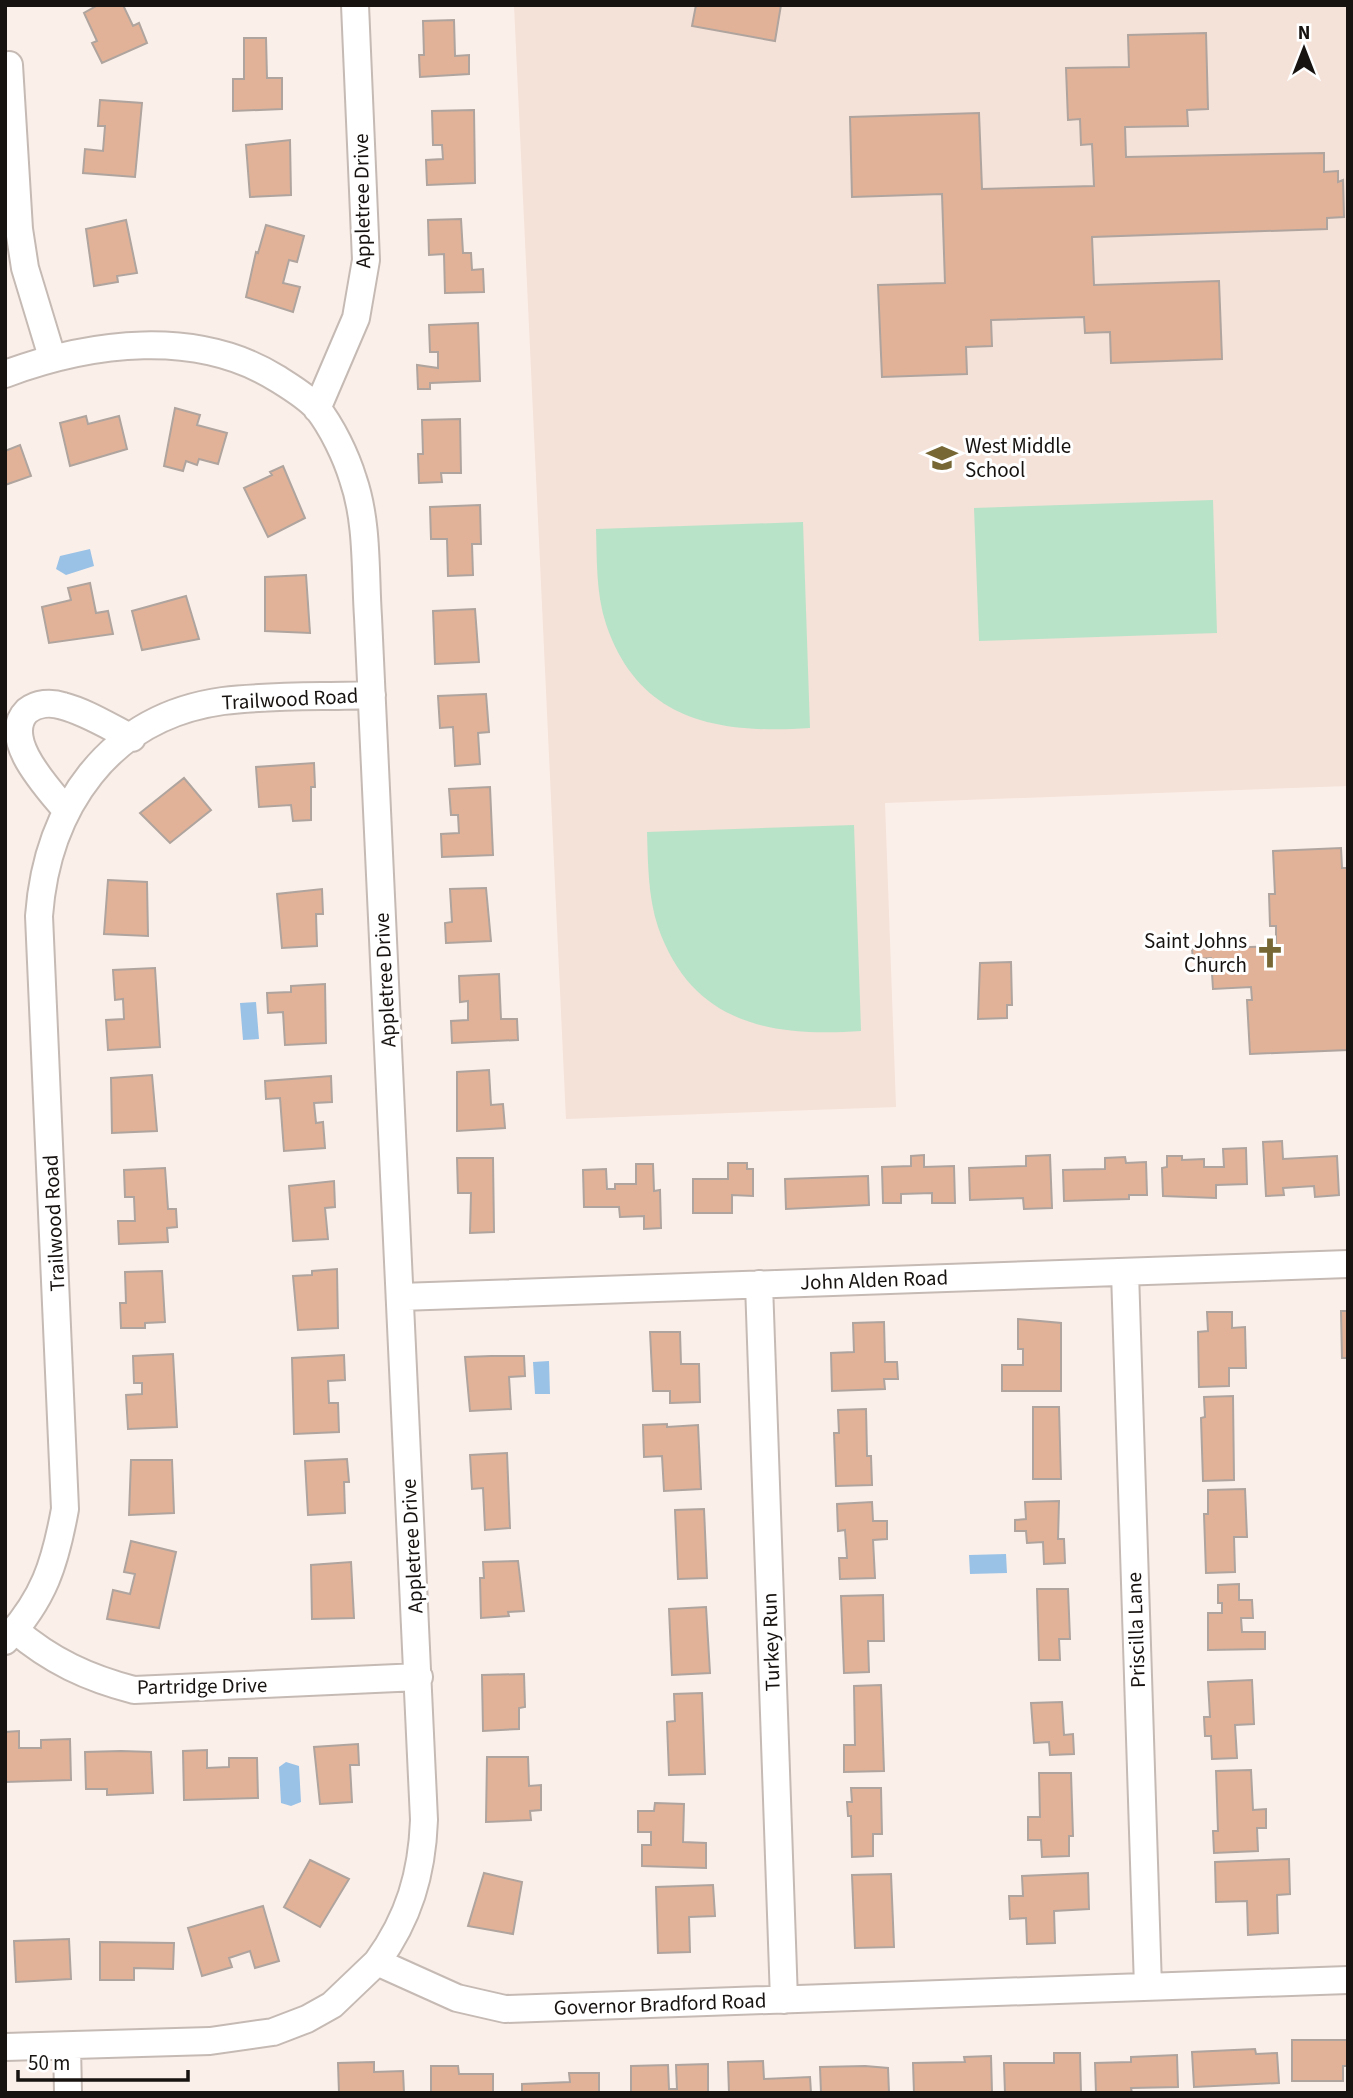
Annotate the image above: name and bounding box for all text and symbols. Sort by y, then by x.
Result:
north arrow [1269,14,1339,84]
text: N [1298,20,1310,47]
street label: Appletree Drive [346,133,378,269]
place label: West Middle School [965,431,1071,485]
school or university icon: West Middle School [925,441,959,475]
street label: Trailwood Road [221,680,359,718]
street label: Appletree Drive [366,912,404,1048]
place label: Saint Johns Church [1144,926,1247,980]
church icon: Saint Johns Church [1253,936,1287,970]
street label: Trailwood Road [35,1154,73,1292]
street label: John Alden Road [799,1262,949,1298]
street label: Appletree Drive [393,1478,431,1614]
street label: Priscilla Lane [1119,1571,1153,1689]
street label: Turkey Run [754,1592,788,1692]
street label: Partridge Drive [136,1670,268,1702]
street label: Governor Bradford Road [553,1985,767,2023]
scale bar [18,2038,187,2082]
text: 50 m [28,2048,70,2078]

